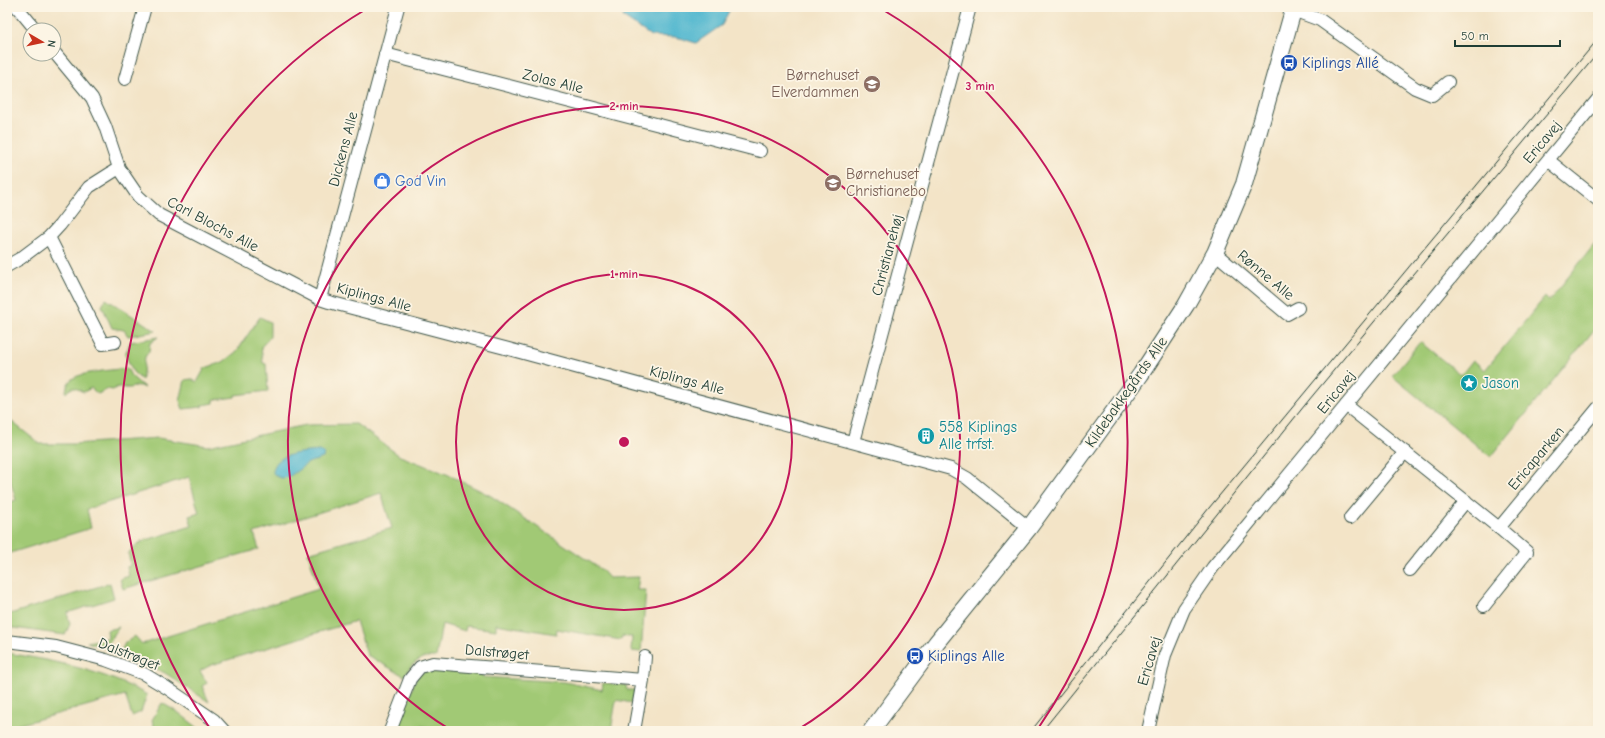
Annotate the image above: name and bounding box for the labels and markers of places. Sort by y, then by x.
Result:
bus stop icon: Kiplings Allé [1279,53,1299,73]
place label: Kiplings Allé [1302,54,1379,72]
place label: Børnehuset Elverdammen [771,66,860,101]
school or university icon: Børnehuset Elverdammen [862,74,882,94]
place label: Børnehuset Christianebo [846,165,926,200]
shop icon: God Vin [372,171,392,191]
place label: God Vin [395,172,446,190]
school or university icon: Børnehuset Christianebo [823,173,843,193]
place icon: Jason [1459,373,1479,393]
place label: Jason [1482,374,1519,392]
place label: 558 Kiplings Alle trfst. [939,418,1017,453]
building icon: 558 Kiplings Alle trfst. [916,426,936,446]
centre of rings [617,435,631,449]
bus stop icon: Kiplings Alle [905,646,925,666]
place label: Kiplings Alle [928,647,1005,665]

